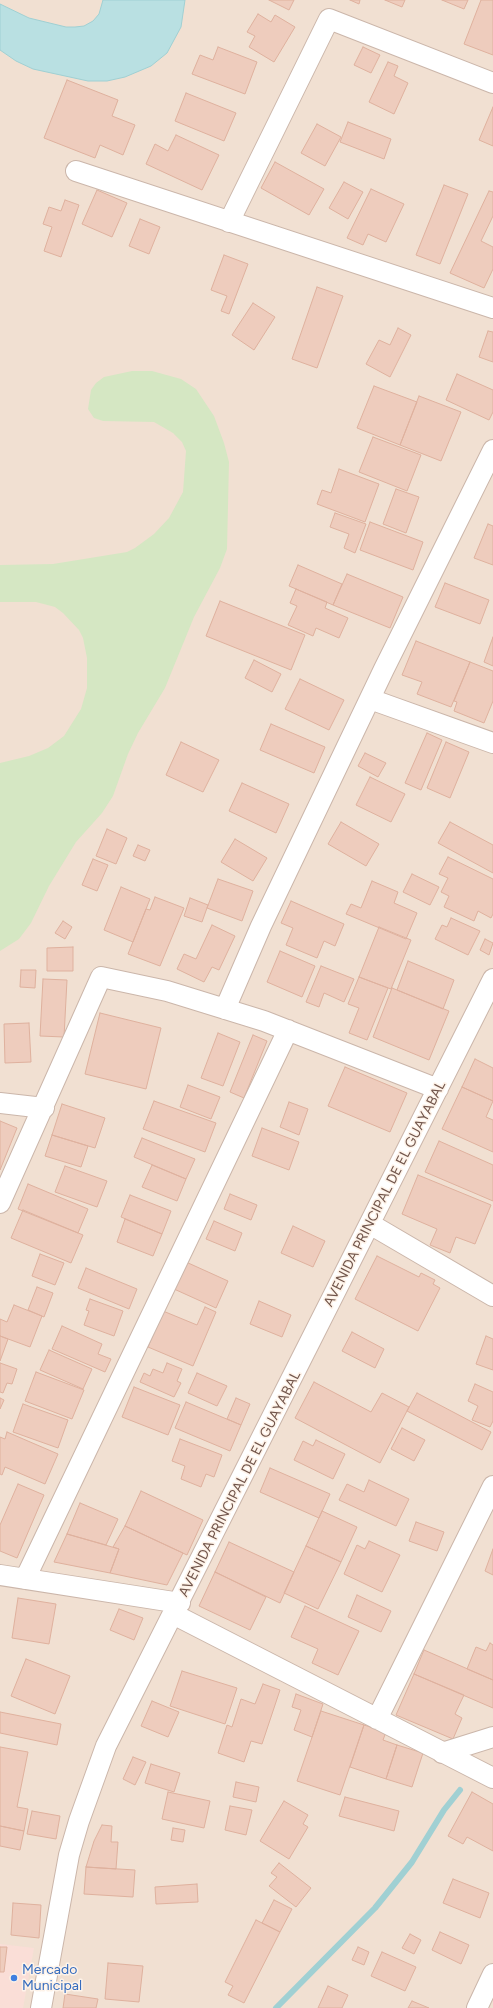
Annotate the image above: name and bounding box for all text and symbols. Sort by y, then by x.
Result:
street label: AVENIDA PRINCIPAL DE EL GUAYABAL [320,1078,450,1310]
street label: AVENIDA PRINCIPAL DE EL GUAYABAL [175,1368,305,1600]
place label: Mercado Municipal [22,1962,82,1994]
marker: Mercado Municipal [9,1973,19,1983]

